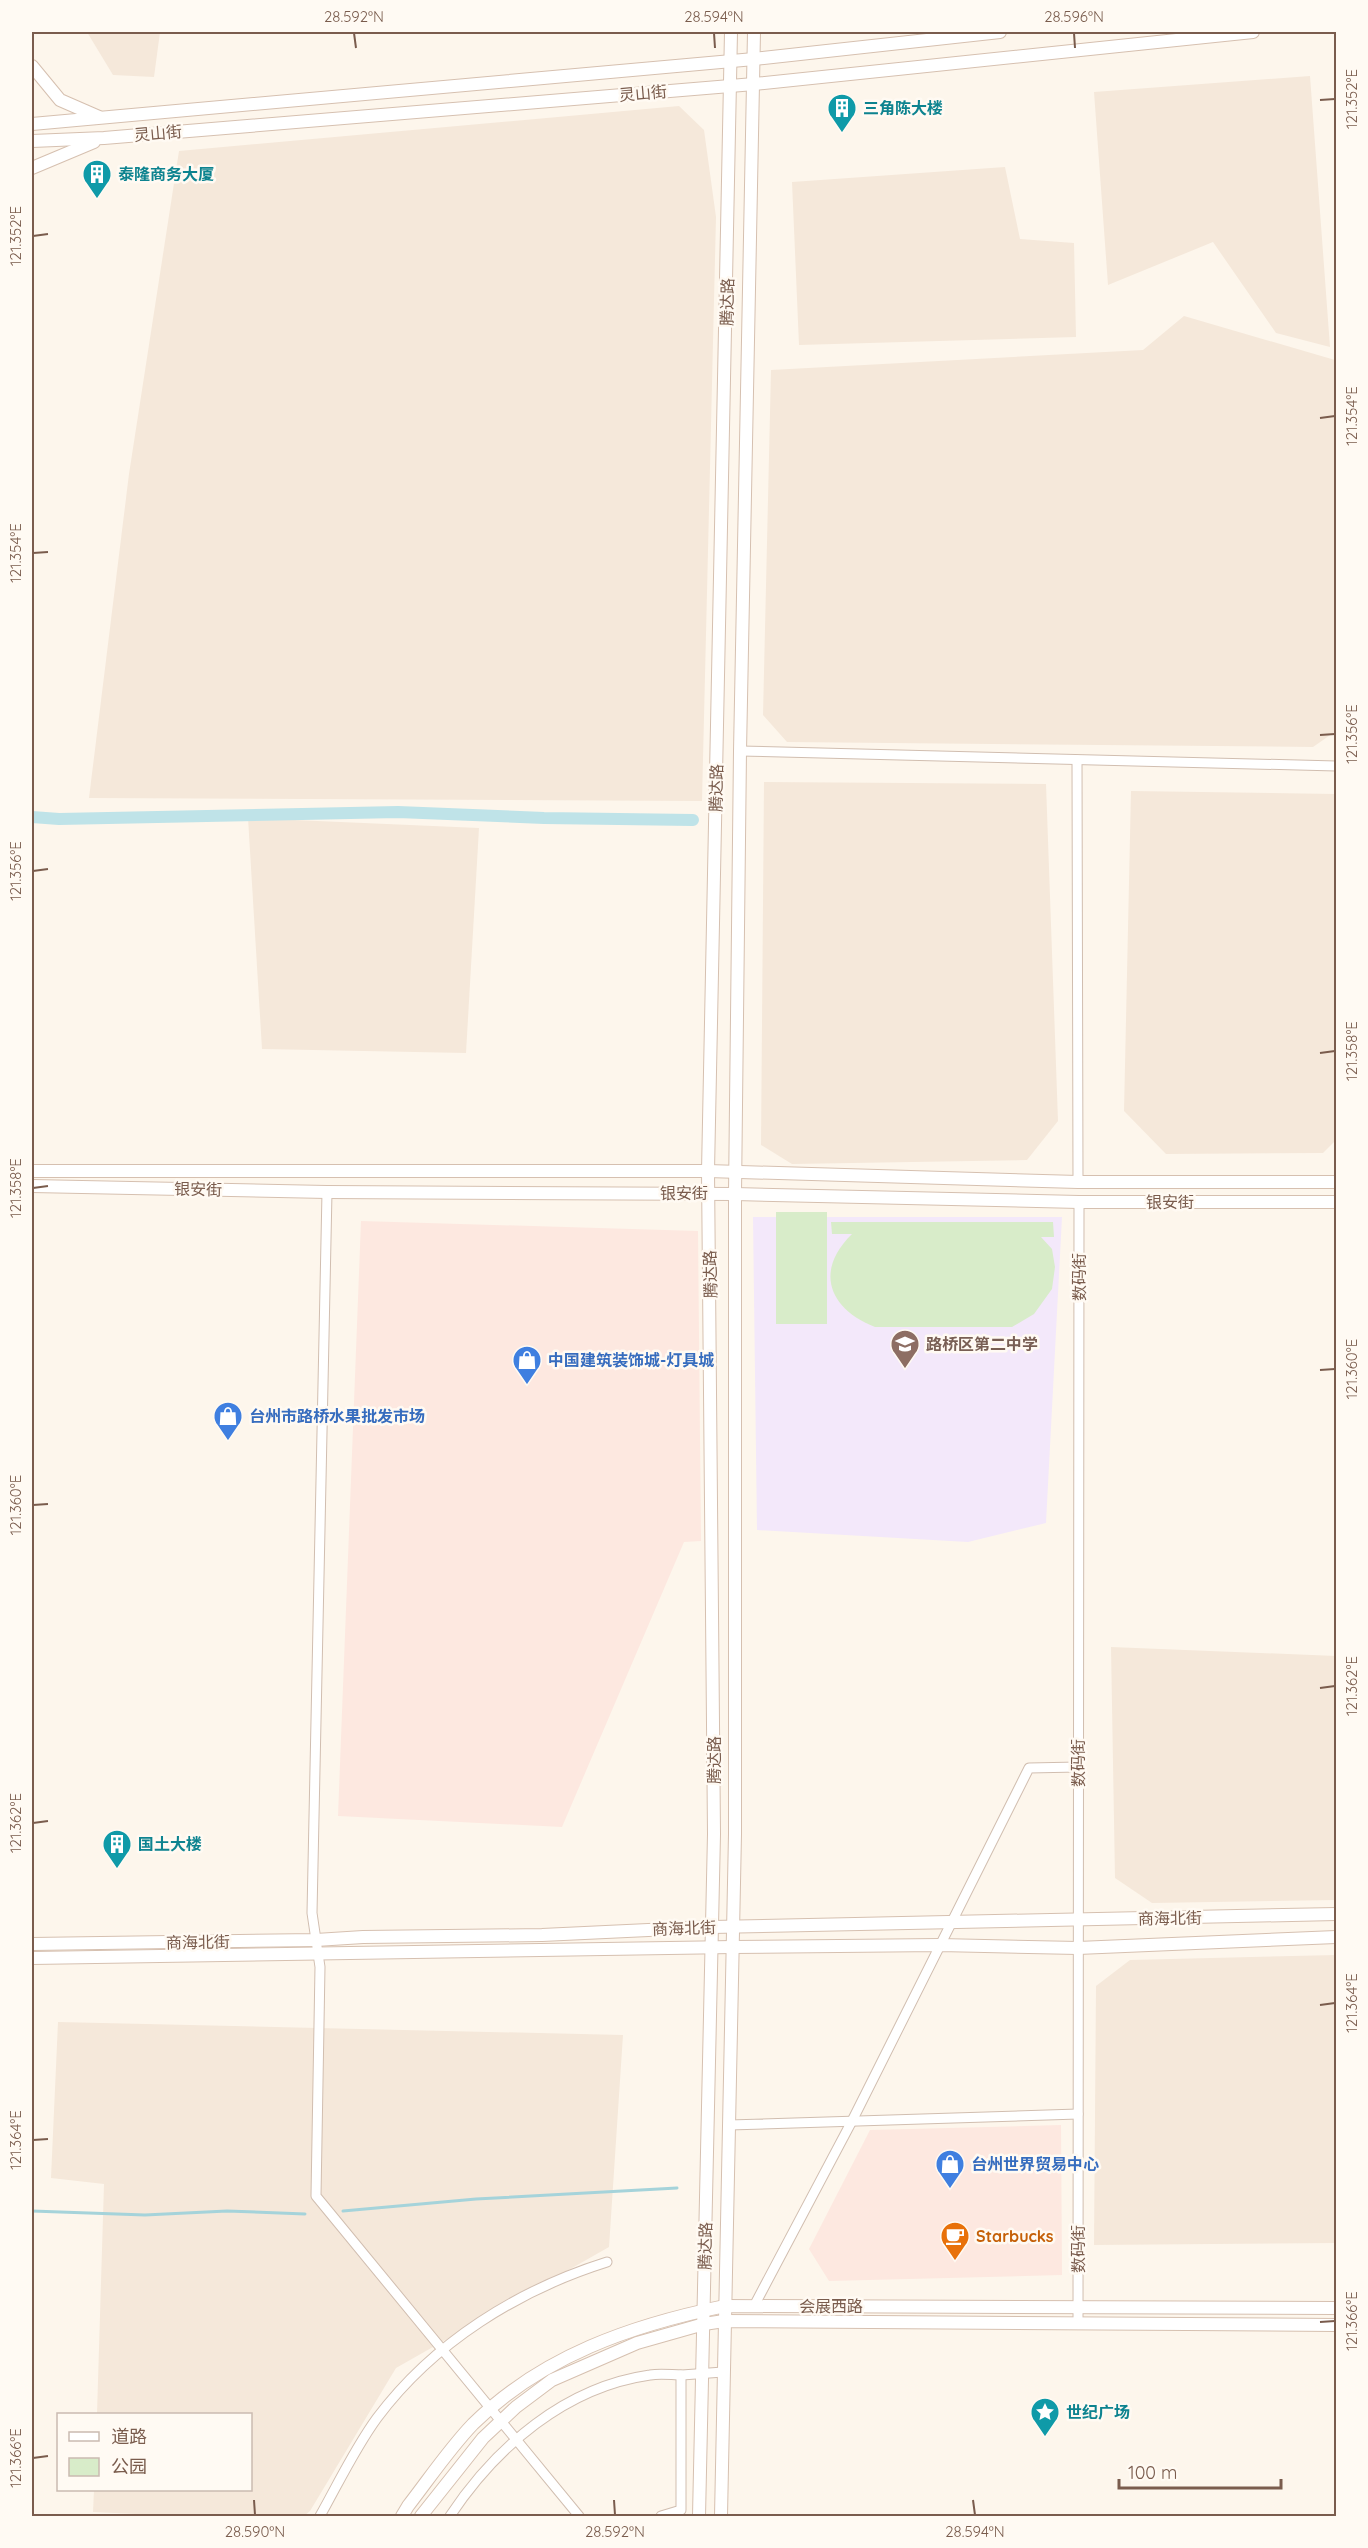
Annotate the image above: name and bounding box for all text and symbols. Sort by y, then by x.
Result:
text: 28.592°N [324,7,384,26]
text: 28.594°N [684,7,744,26]
text: 28.596°N [1044,7,1104,26]
text: 121.352°E [1342,69,1361,129]
street label: 灵山街 [618,81,668,105]
building icon: 三角陈大楼 [826,92,858,134]
place label: 三角陈大楼 [863,98,943,118]
street label: 灵山街 [133,121,183,145]
building icon: 泰隆商务大厦 [81,158,113,200]
place label: 泰隆商务大厦 [118,164,214,184]
text: 121.352°E [6,206,25,266]
street label: 腾达路 [717,278,737,326]
text: 121.354°E [1342,386,1361,446]
text: 121.354°E [6,523,25,583]
text: 121.356°E [1342,704,1361,764]
street label: 腾达路 [706,764,726,812]
text: 121.356°E [6,841,25,901]
text: 121.358°E [1342,1021,1361,1081]
text: 121.358°E [6,1158,25,1218]
street label: 银安街 [174,1179,222,1199]
street label: 银安街 [660,1183,708,1203]
street label: 银安街 [1146,1192,1194,1212]
street label: 腾达路 [700,1250,720,1298]
street label: 数码街 [1069,1253,1089,1301]
school or university icon: 路桥区第二中学 [889,1328,921,1370]
place label: 路桥区第二中学 [926,1334,1038,1354]
text: 121.360°E [1342,1339,1361,1399]
shop icon: 中国建筑装饰城-灯具城 [511,1344,543,1386]
place label: 中国建筑装饰城-灯具城 [548,1350,714,1370]
shop icon: 台州市路桥水果批发市场 [212,1400,244,1442]
place label: 台州市路桥水果批发市场 [249,1406,425,1426]
text: 121.360°E [6,1475,25,1535]
text: 121.362°E [1342,1656,1361,1716]
street label: 腾达路 [704,1736,724,1784]
street label: 数码街 [1068,1739,1088,1787]
text: 121.362°E [6,1793,25,1853]
building icon: 国土大楼 [101,1828,133,1870]
place label: 国土大楼 [138,1834,202,1854]
street label: 商海北街 [1138,1907,1202,1929]
street label: 商海北街 [652,1917,716,1939]
street label: 商海北街 [166,1931,230,1953]
text: 121.364°E [1342,1973,1361,2033]
text: 121.364°E [6,2110,25,2170]
shop icon: 台州世界贸易中心 [934,2148,966,2190]
place label: 台州世界贸易中心 [971,2154,1099,2174]
cafe icon: Starbucks [939,2220,971,2262]
street label: 腾达路 [695,2222,715,2270]
street label: 数码街 [1068,2225,1088,2273]
place label: Starbucks [976,2226,1054,2246]
text: 121.366°E [1342,2291,1361,2351]
street label: 会展西路 [799,2296,863,2316]
place icon: 世纪广场 [1029,2396,1061,2438]
place label: 世纪广场 [1066,2402,1130,2422]
legend [57,2413,252,2491]
text: 道路 [111,2425,147,2448]
text: 121.366°E [6,2428,25,2488]
scale bar [1119,2452,1281,2490]
text: 公园 [111,2455,147,2478]
text: 100 m [1128,2461,1177,2484]
text: 28.590°N [225,2522,285,2541]
text: 28.592°N [585,2522,645,2541]
text: 28.594°N [945,2522,1005,2541]

